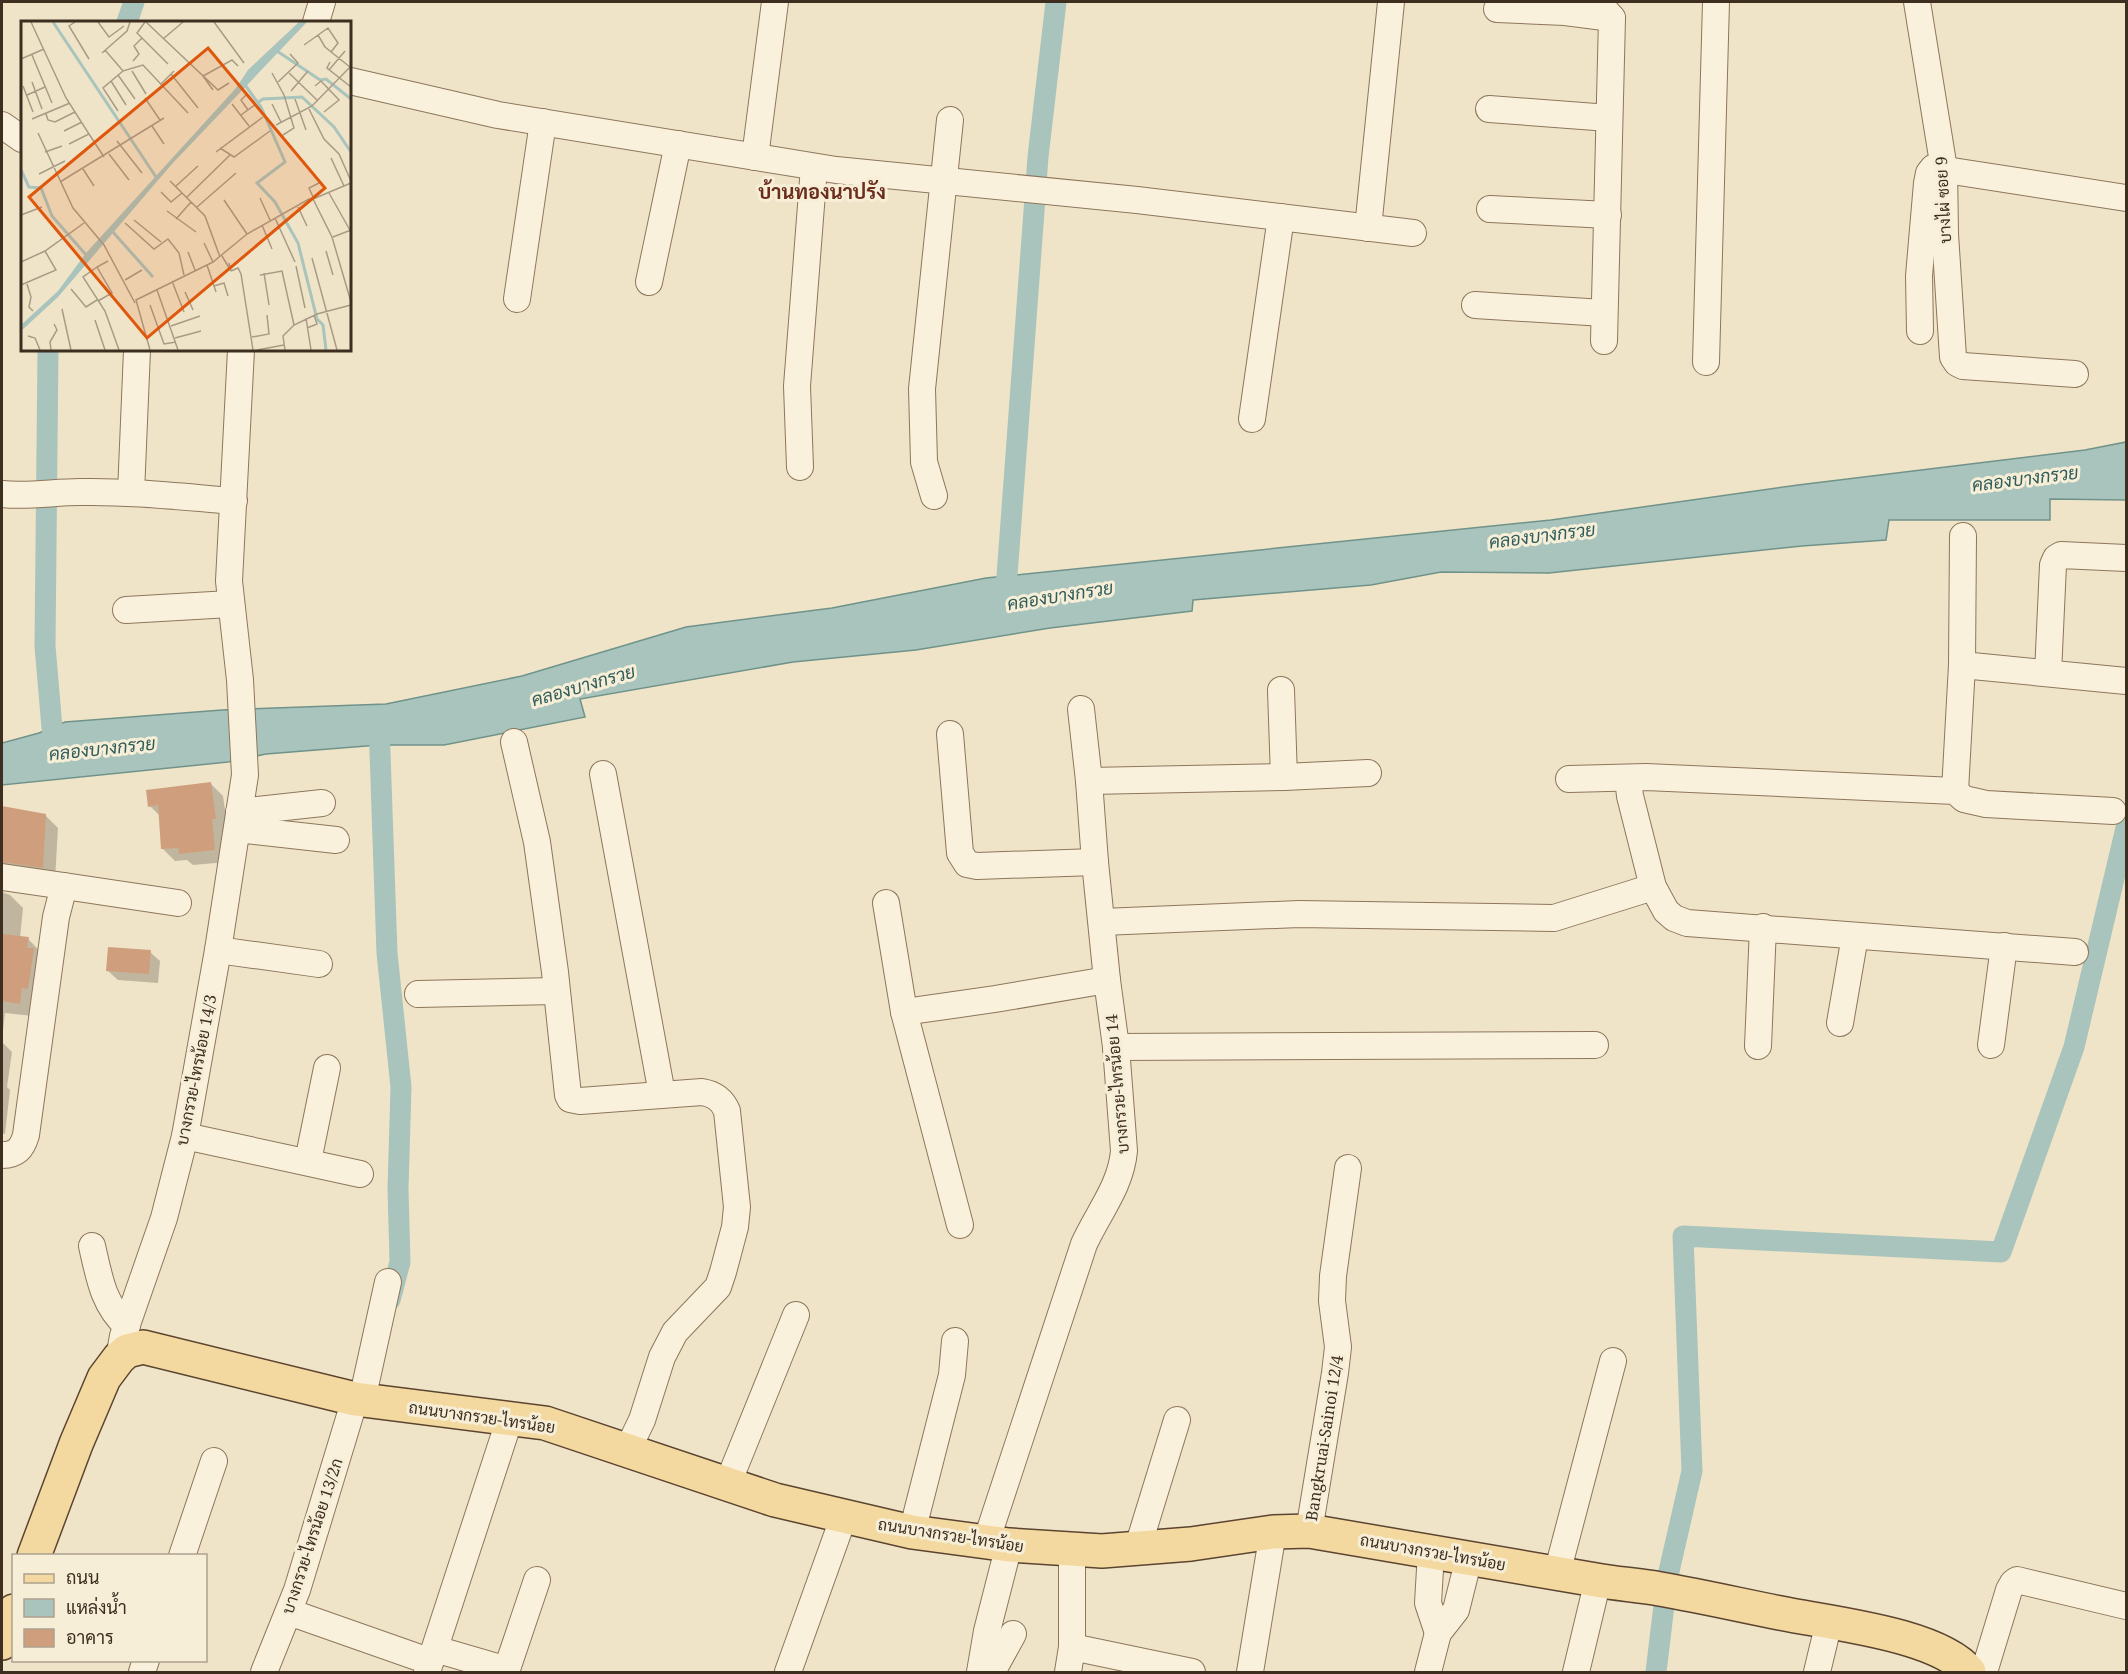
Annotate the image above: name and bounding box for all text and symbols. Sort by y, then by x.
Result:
inset map [21,21,351,351]
street label: บางไผ่ ซอย 9 [1930,156,1956,244]
district label: บ้านทองนาปรัง [758,178,886,205]
water label: คลองบางกรวย [1970,460,2080,496]
water label: คลองบางกรวย [1487,517,1597,553]
water label: คลองบางกรวย [1005,575,1115,615]
water label: คลองบางกรวย [528,659,638,711]
water label: คลองบางกรวย [47,730,157,766]
street label: บางกรวย-ไทรน้อย 14/3 [171,993,221,1147]
street label: บางกรวย-ไทรน้อย 14 [1100,1013,1134,1155]
street label: Bangkruai-Sainoi 12/4 [1300,1353,1348,1523]
street label: ถนนบางกรวย-ไทรน้อย [407,1396,557,1438]
street label: บางกรวย-ไทรน้อย 13/2ก [276,1455,348,1617]
street label: ถนนบางกรวย-ไทรน้อย [876,1513,1026,1557]
street label: ถนนบางกรวย-ไทรน้อย [1358,1528,1508,1576]
legend [12,1554,207,1662]
text: ถนน [66,1565,99,1589]
text: แหล่งน้ำ [66,1592,127,1619]
text: อาคาร [66,1625,114,1649]

